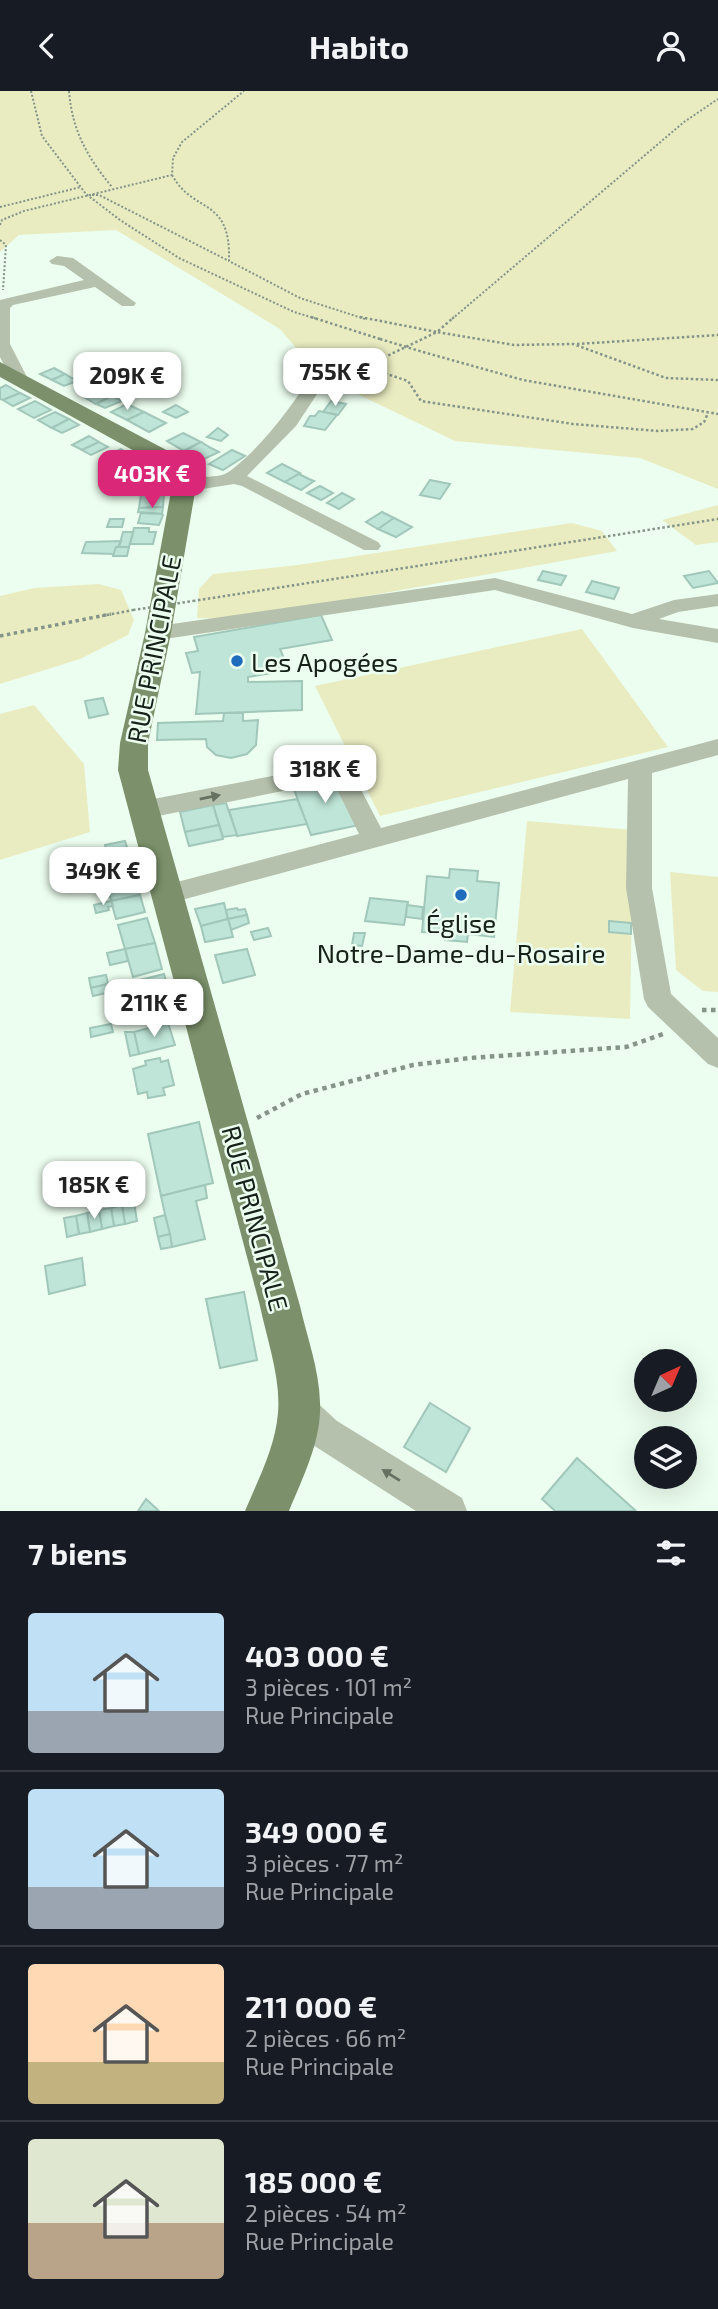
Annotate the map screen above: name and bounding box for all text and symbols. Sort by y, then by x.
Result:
icon: back [28,27,66,65]
text: Habito [309,27,409,65]
icon: person [652,27,690,65]
pin: 755K € [278,349,392,408]
pin: 209K € [70,353,184,412]
text: 755K € [299,357,371,385]
text: 209K € [89,361,165,389]
pin: 403K € [95,451,209,510]
text: 403K € [114,459,190,487]
street label: RUE PRINCIPALE [120,553,186,745]
place label: Les Apogées [251,646,398,677]
marker: Les Apogées [229,653,245,669]
pin: 318K € [268,745,382,805]
text: 318K € [289,754,361,782]
one-way arrow [199,791,221,802]
pin: 349K € [46,847,160,907]
text: 349K € [65,856,141,884]
marker: Église Notre-Dame-du-Rosaire [453,887,469,903]
place label: Église Notre-Dame-du-Rosaire [317,907,605,968]
pin: 211K € [97,979,211,1039]
text: 211K € [120,988,188,1016]
street label: RUE PRINCIPALE [216,1122,296,1314]
pin: 185K € [37,1161,151,1221]
text: 185K € [58,1170,130,1198]
north arrow [634,1349,696,1412]
map controls [634,1349,697,1489]
button: layers [634,1426,697,1489]
one-way arrow [382,1468,401,1481]
icon: filters [652,1534,690,1572]
text: 7 biens [28,1535,127,1571]
text: 403 000 € [245,1637,389,1673]
icon: home [84,1641,168,1725]
text: 3 pièces · 101 m² [245,1673,412,1701]
text: Rue Principale [245,1701,394,1729]
text: 349 000 € [245,1813,388,1849]
icon: home [84,1817,168,1901]
text: 3 pièces · 77 m² [245,1849,403,1877]
text: Rue Principale [245,1877,394,1905]
text: 211 000 € [245,1988,377,2024]
icon: home [84,1992,168,2076]
text: 2 pièces · 66 m² [245,2024,406,2052]
text: Rue Principale [245,2052,394,2080]
text: 185 000 € [245,2163,382,2199]
icon: home [84,2167,168,2251]
text: 2 pièces · 54 m² [245,2199,407,2227]
text: Rue Principale [245,2227,394,2255]

